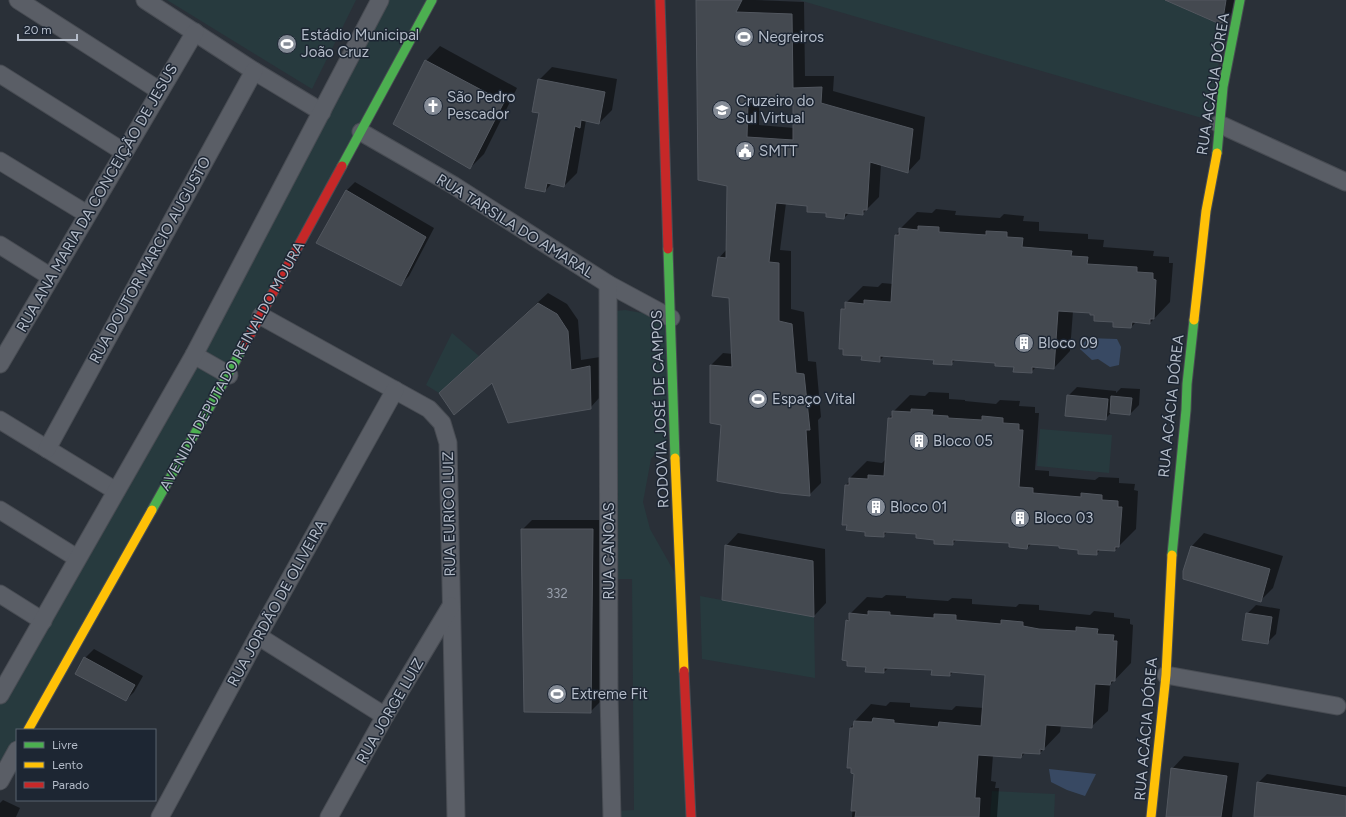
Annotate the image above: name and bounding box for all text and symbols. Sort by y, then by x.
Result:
street label: RUA ACÁCIA DÓREA [1193,12,1233,156]
scale bar [18,16,77,42]
text: 20 m [24,23,52,37]
place label: Estádio Municipal João Cruz [301,26,419,61]
sports icon: Negreiros [733,26,755,48]
place label: Negreiros [758,28,824,46]
sports icon: Estádio Municipal João Cruz [276,33,298,55]
street label: RUA ANA MARIA DA CONCEIÇÃO DE JESUS [13,61,181,335]
place label: São Pedro Pescador [447,88,516,123]
place label: Cruzeiro do Sul Virtual [736,92,815,127]
church icon: São Pedro Pescador [422,95,444,117]
school or university icon: Cruzeiro do Sul Virtual [711,99,733,121]
public building icon: SMTT [734,140,756,162]
place label: SMTT [759,142,798,160]
street label: RUA DOUTOR MARCIO AUGUSTO [85,153,215,367]
street label: RUA TARSILA DO AMARAL [433,170,597,282]
street label: AVENIDA DEPUTADO REINALDO MOURA [156,238,308,494]
street label: RODOVIA JOSÉ DE CAMPOS [648,310,672,508]
building icon: Bloco 09 [1013,332,1035,354]
place label: Bloco 09 [1038,334,1098,352]
street label: RUA ACÁCIA DÓREA [1155,334,1187,478]
sports icon: Espaço Vital [747,388,769,410]
place label: Espaço Vital [772,390,855,408]
building icon: Bloco 05 [908,430,930,452]
place label: Bloco 05 [933,432,993,450]
street label: RUA EURICO LUIZ [439,451,459,577]
building icon: Bloco 01 [865,496,887,518]
place label: Bloco 01 [890,498,948,516]
street label: RUA CANOAS [600,502,618,600]
building icon: Bloco 03 [1009,507,1031,529]
place label: Bloco 03 [1034,509,1093,527]
street label: RUA JORDÃO DE OLIVEIRA [224,517,330,689]
house number: 332 [546,586,568,601]
street label: RUA JORGE LUIZ [353,655,427,767]
street label: RUA ACÁCIA DÓREA [1131,657,1161,801]
sports icon: Extreme Fit [546,683,568,705]
place label: Extreme Fit [571,685,648,703]
legend [16,729,156,801]
text: Livre [52,738,78,752]
text: Lento [52,758,83,772]
text: Parado [52,778,89,792]

